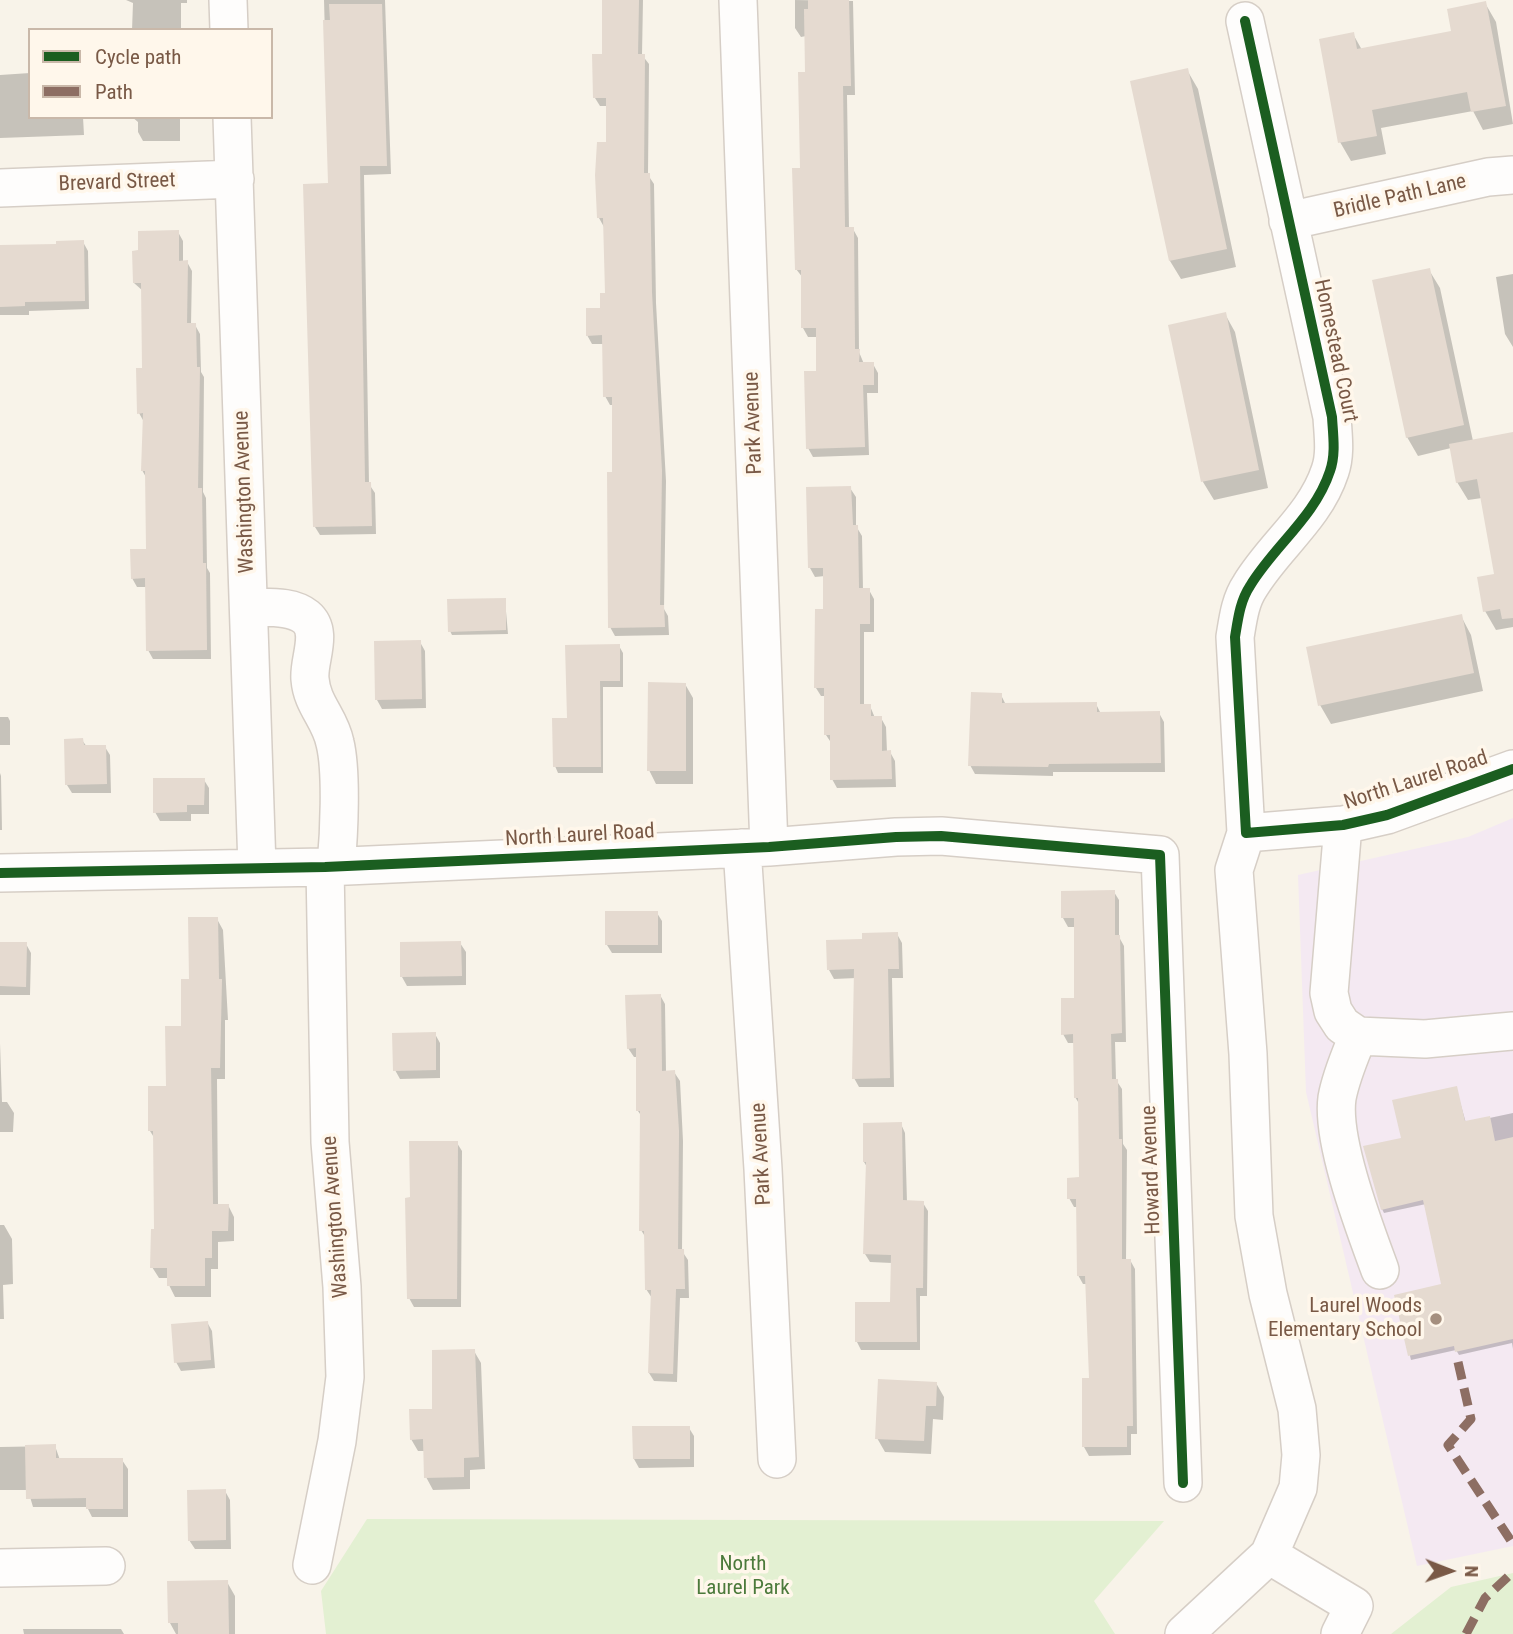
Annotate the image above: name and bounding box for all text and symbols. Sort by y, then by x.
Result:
legend [28,28,273,119]
text: Cycle path [95,45,181,69]
text: Path [95,80,133,104]
street label: Brevard Street [58,168,176,198]
street label: Bridle Path Lane [1331,169,1469,225]
street label: Homestead Court [1308,277,1362,425]
street label: Park Avenue [740,371,768,475]
street label: Washington Avenue [230,410,260,574]
street label: North Laurel Road [1341,746,1491,816]
street label: North Laurel Road [505,820,655,852]
street label: Park Avenue [747,1102,777,1206]
street label: Howard Avenue [1137,1105,1167,1235]
street label: Washington Avenue [318,1135,354,1299]
place label: Laurel Woods Elementary School [1268,1294,1422,1344]
marker: Laurel Woods Elementary School [1428,1311,1444,1327]
north arrow [1415,1536,1485,1606]
park label: North Laurel Park [696,1552,790,1602]
text: N [1460,1565,1483,1577]

